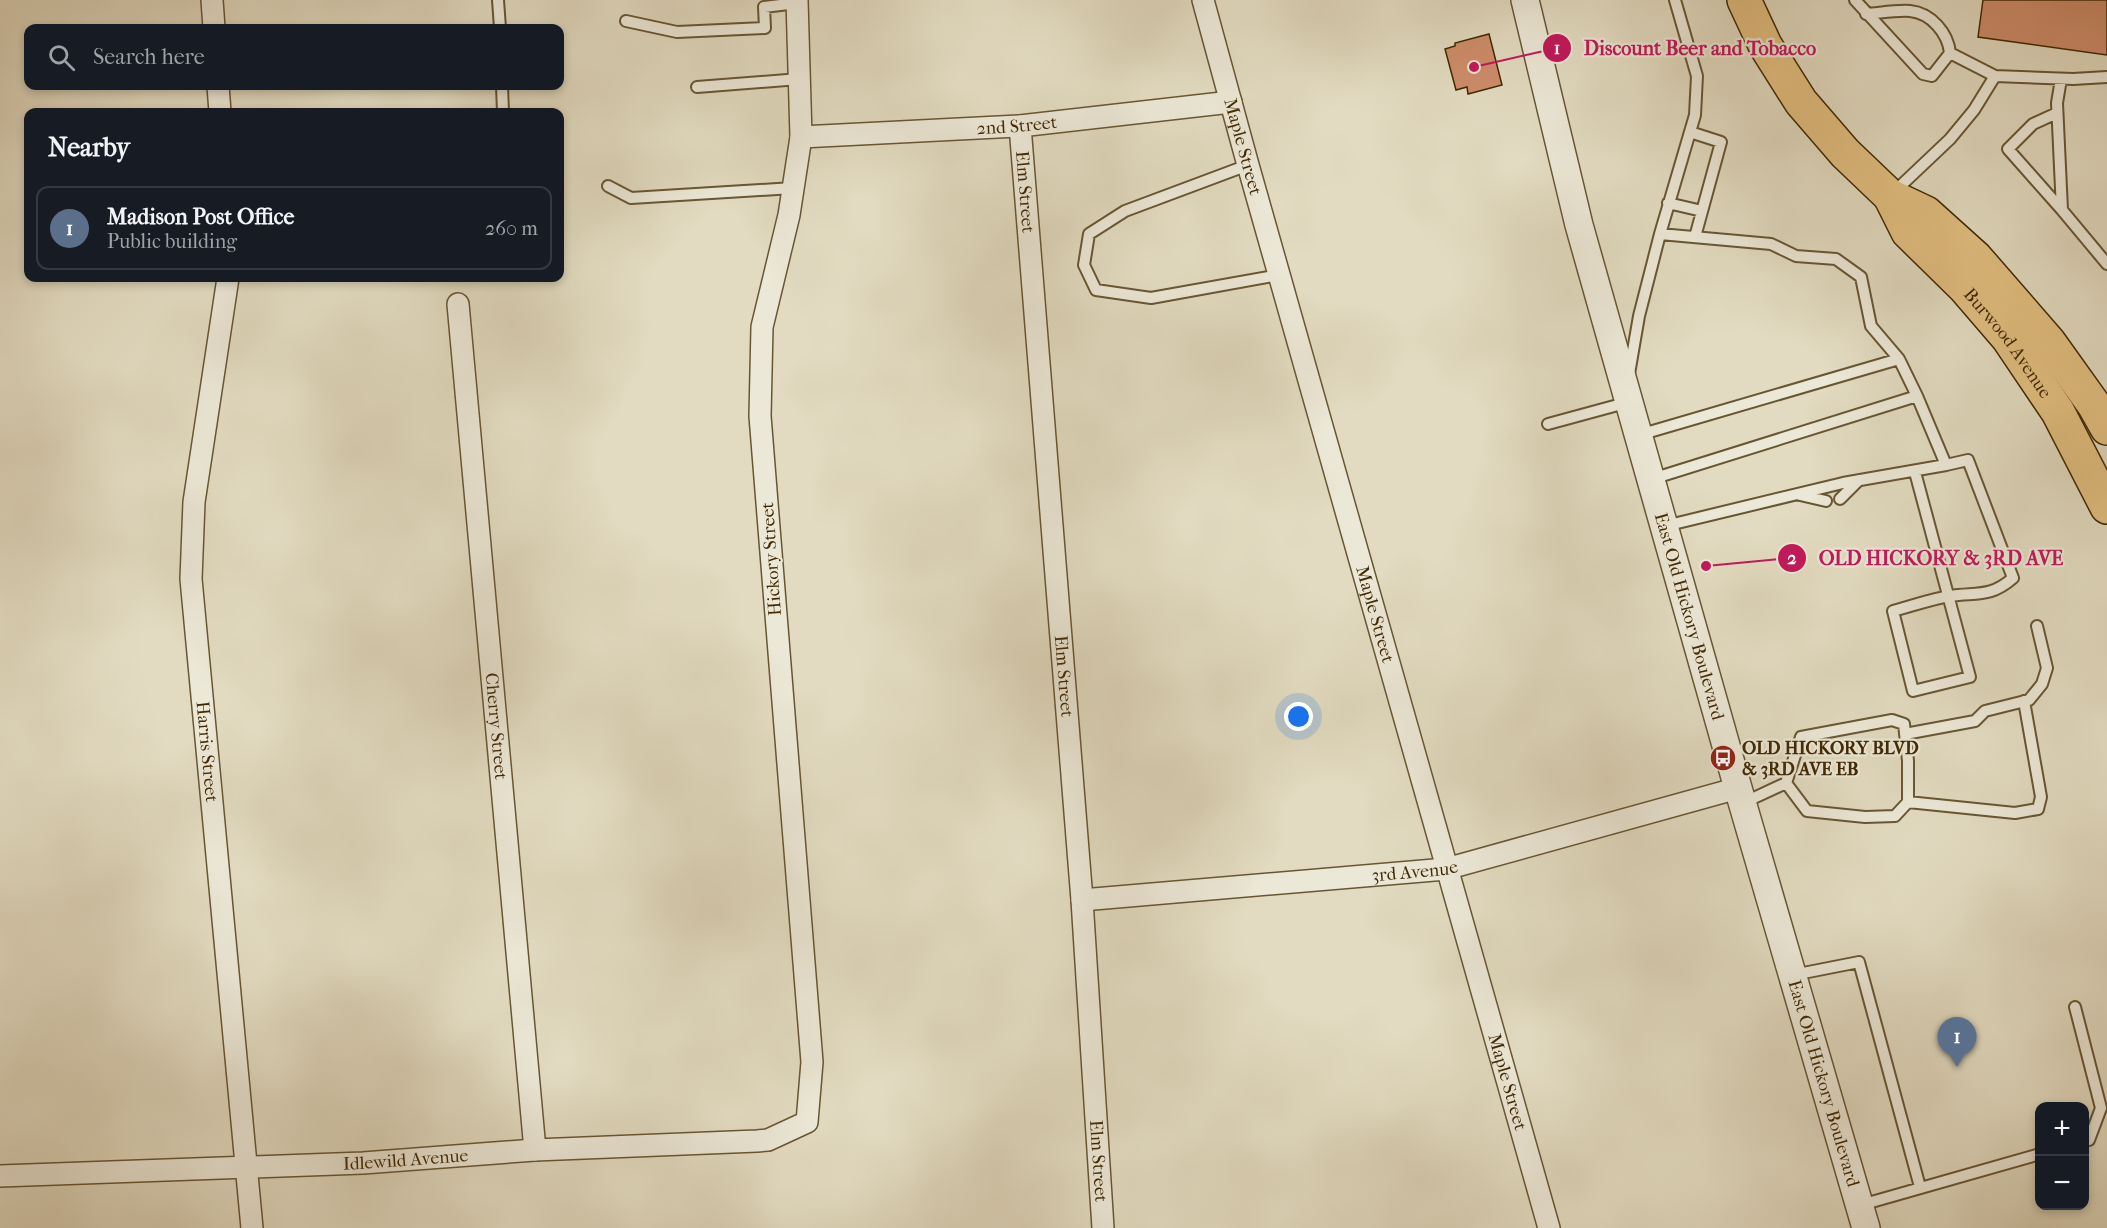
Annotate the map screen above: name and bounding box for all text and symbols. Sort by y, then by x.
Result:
search box [24,24,564,90]
callout: Discount Beer and Tobacco [1542,29,1829,67]
text: Discount Beer and Tobacco [1584,37,1816,60]
text: 1 [1554,38,1560,59]
icon: search [45,41,78,74]
text: Search here [93,44,205,70]
street label: Maple Street [1219,96,1266,198]
street label: 2nd Street [976,112,1059,139]
text: Nearby [48,132,130,163]
street label: Elm Street [1011,150,1039,234]
text: Madison Post Office [107,204,294,230]
text: 1 [66,217,73,240]
text: 260 m [485,217,538,240]
text: Public building [107,230,237,253]
street label: Burwood Avenue [1959,284,2056,402]
street label: Hickory Street [757,501,786,617]
street label: East Old Hickory Boulevard [1650,510,1728,723]
callout: OLD HICKORY & 3RD AVE [1777,539,2076,577]
text: OLD HICKORY & 3RD AVE [1819,547,2063,570]
text: 2 [1787,548,1797,569]
street label: Maple Street [1351,564,1399,666]
street label: Elm Street [1050,634,1077,719]
street label: Cherry Street [481,672,511,781]
street label: Harris Street [192,700,222,804]
your location [1284,702,1313,731]
place label: OLD HICKORY BLVD & 3RD AVE EB [1742,738,1919,780]
bus stop icon: OLD HICKORY BLVD & 3RD AVE EB [1708,743,1738,773]
street label: 3rd Avenue [1371,856,1461,886]
street label: East Old Hickory Boulevard [1783,978,1864,1190]
pin: 1 [1938,1018,1976,1067]
street label: Maple Street [1483,1031,1531,1133]
map controls [2035,1102,2089,1210]
button: + [2035,1102,2089,1156]
street label: Elm Street [1085,1119,1111,1203]
street label: Idlewild Avenue [343,1145,469,1175]
button: − [2035,1156,2089,1210]

